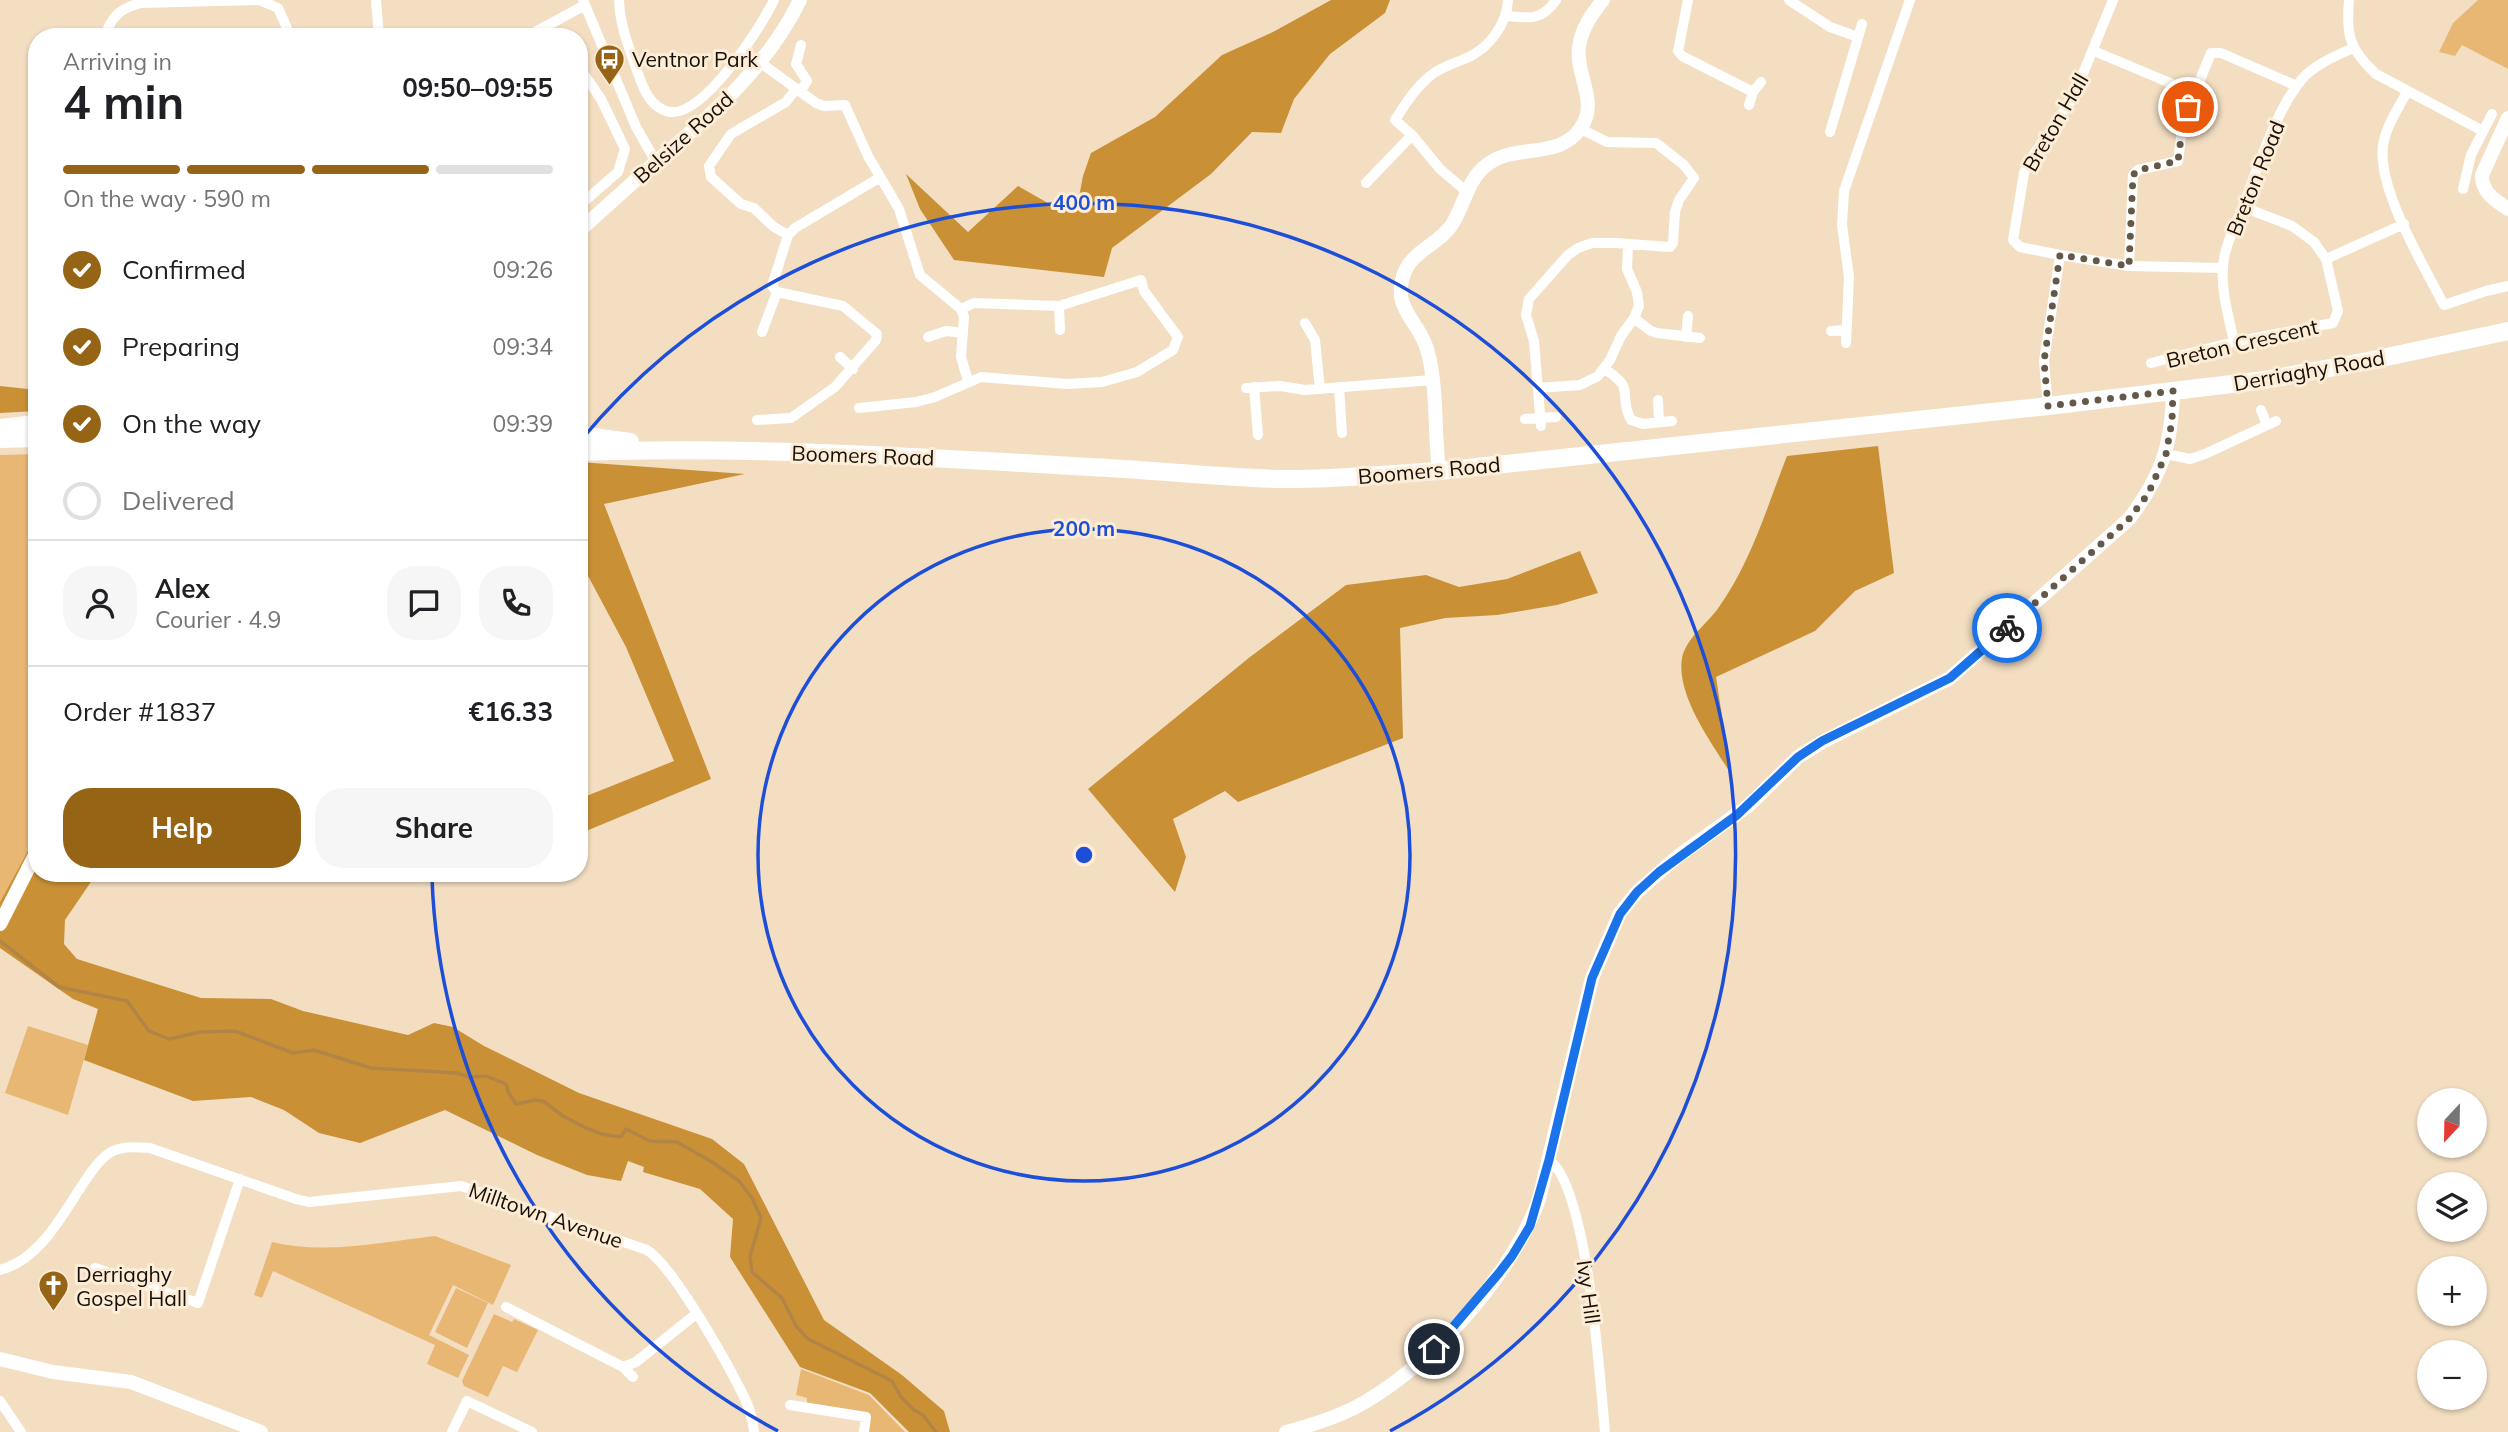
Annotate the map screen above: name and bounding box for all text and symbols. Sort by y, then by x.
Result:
bus stop icon: Ventnor Park [592,42,626,86]
place label: Ventnor Park [632,46,758,72]
text: Arriving in [63,47,172,76]
street label: Breton Hall [2017,68,2093,176]
text: 09:50–09:55 [402,71,553,104]
text: 4 min [63,73,184,131]
pin [2158,77,2218,137]
street label: Belsize Road [628,85,738,189]
icon: bag [2169,88,2207,126]
street label: Breton Road [2220,117,2290,239]
text: On the way · 590 m [63,184,271,213]
text: 400 m [1053,189,1115,215]
icon: check [63,251,101,289]
text: Confirmed [122,253,246,286]
text: 09:26 [493,255,553,284]
street label: Breton Crescent [2163,313,2321,373]
icon: check [63,328,101,366]
text: Preparing [122,330,240,363]
text: 09:34 [493,332,553,361]
street label: Derriaghy Road [2231,344,2387,396]
icon: check [63,405,101,443]
text: On the way [122,407,261,440]
text: 09:39 [493,409,553,438]
street label: Boomers Road [791,440,935,470]
street label: Boomers Road [1357,451,1501,489]
text: Delivered [122,484,235,517]
text: 200 m [1053,515,1115,541]
button: person [63,566,137,640]
button: chat [387,566,461,640]
button: phone [479,566,553,640]
text: Alex [155,572,210,605]
courier [1972,593,2042,663]
text: Courier · 4.9 [155,605,281,634]
icon: bike [1988,609,2026,647]
text: Order #1837 [63,695,216,728]
text: €16.33 [469,695,553,728]
button: Help [63,788,301,868]
button: Share [315,788,553,868]
centre of rings [1072,843,1096,867]
north arrow [2417,1088,2487,1158]
map controls [2417,1088,2487,1410]
button: layers [2417,1172,2487,1242]
street label: Milltown Avenue [466,1176,626,1254]
button: + [2417,1256,2487,1326]
street label: Ivy Hill [1572,1258,1606,1326]
place label: Derriaghy Gospel Hall [76,1261,187,1311]
church icon: Derriaghy Gospel Hall [36,1269,70,1313]
pin [1404,1319,1464,1379]
icon: home [1415,1330,1453,1368]
button: − [2417,1340,2487,1410]

